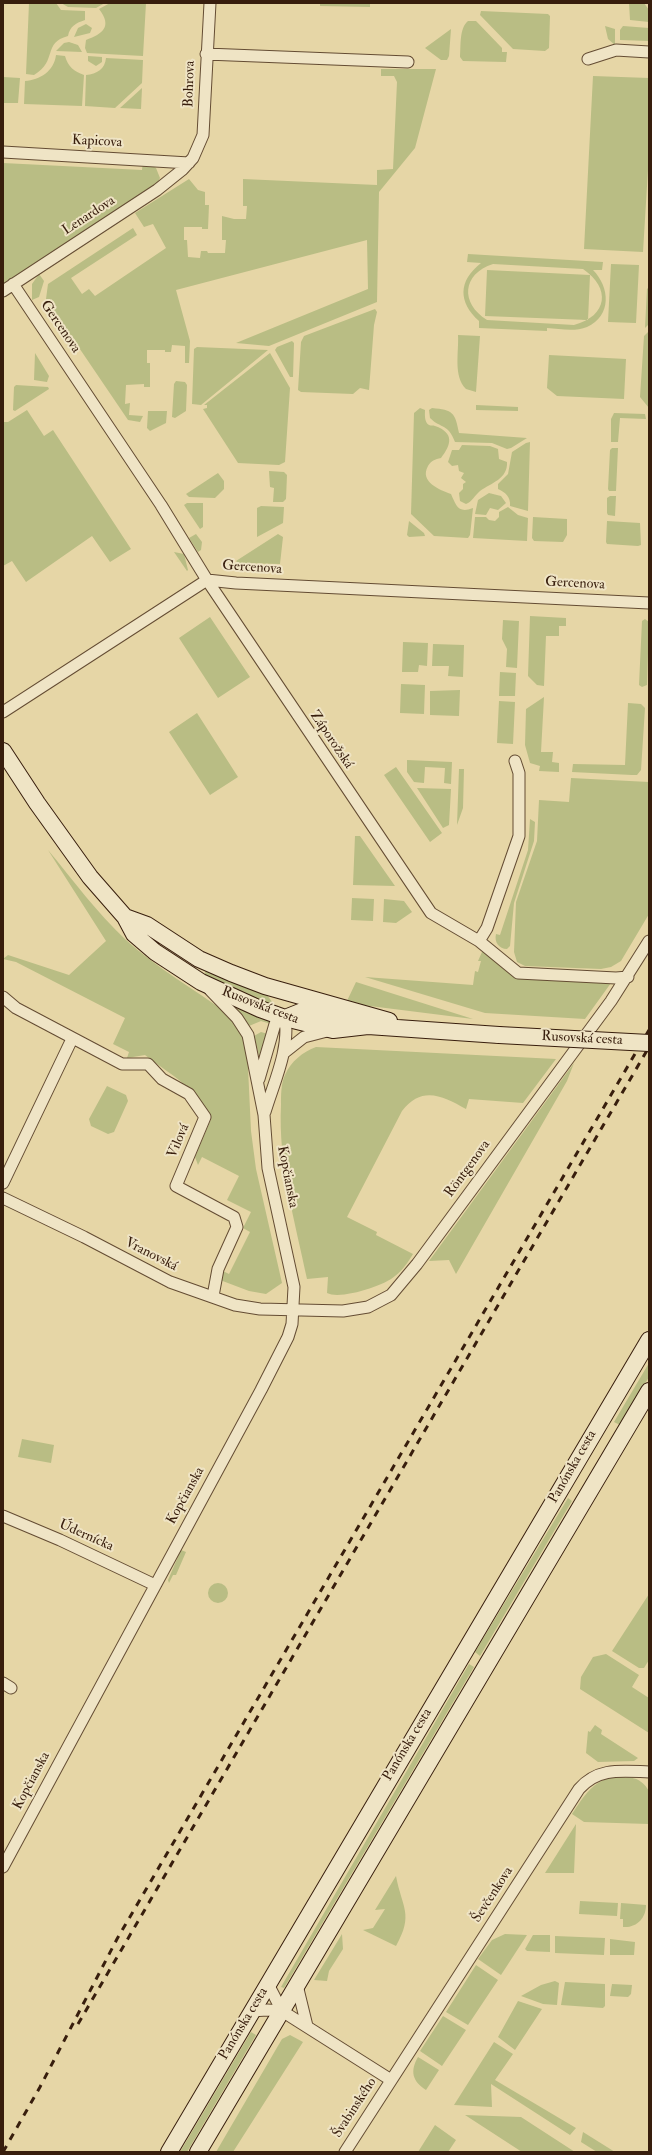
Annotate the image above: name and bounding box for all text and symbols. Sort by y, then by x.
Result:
street label: Bohrova [181,60,199,108]
street label: Kapicova [72,132,122,152]
street label: Lenardova [60,193,118,239]
street label: Gercenova [36,298,84,356]
street label: Gercenova [222,558,282,578]
street label: Gercenova [545,574,605,594]
street label: Záporožská [306,708,356,772]
street label: Rusovská cesta [219,984,301,1028]
street label: Rusovská cesta [541,1028,623,1050]
street label: Vilová [164,1121,194,1161]
street label: Röntgenova [442,1137,494,1201]
street label: Kopčianska [273,1145,301,1209]
street label: Vranovská [122,1235,180,1275]
street label: Panónska cesta [545,1428,601,1506]
street label: Kopčianska [163,1464,209,1528]
street label: Údernícka [56,1516,116,1556]
street label: Panónska cesta [380,1706,436,1784]
street label: Kopčianska [10,1749,54,1813]
street label: Ševčenkova [469,1864,517,1926]
street label: Panónska cesta [216,1985,272,2063]
street label: Švabinského [329,2075,381,2141]

